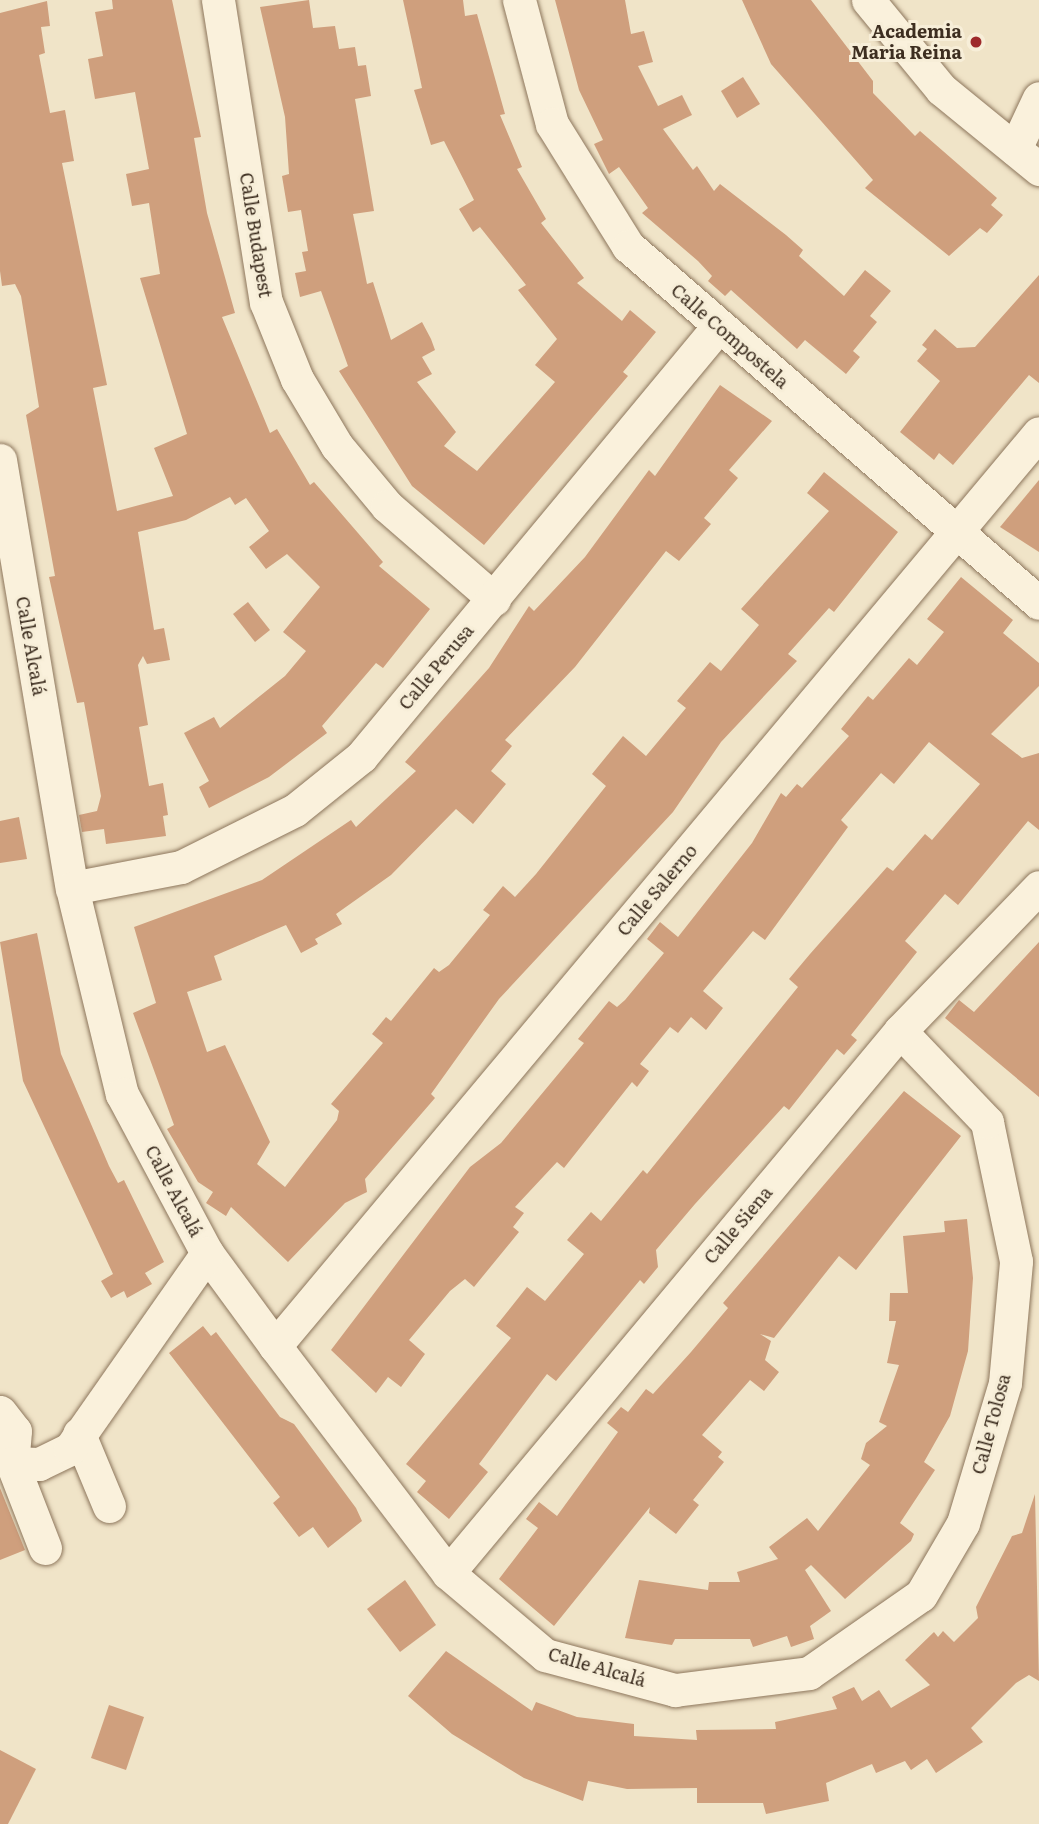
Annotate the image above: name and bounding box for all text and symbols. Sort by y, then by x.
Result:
place label: Academia Maria Reina [851,21,962,64]
marker: Academia Maria Reina [968,34,984,50]
street label: Calle Budapest [235,171,277,299]
street label: Calle Compostela [667,279,793,393]
street label: Calle Alcalá [12,595,50,697]
street label: Calle Perusa [394,620,478,714]
street label: Calle Salerno [612,840,702,940]
street label: Calle Alcalá [141,1142,207,1240]
street label: Calle Siena [699,1182,777,1268]
street label: Calle Tolosa [967,1371,1015,1477]
street label: Calle Alcalá [546,1643,648,1691]

